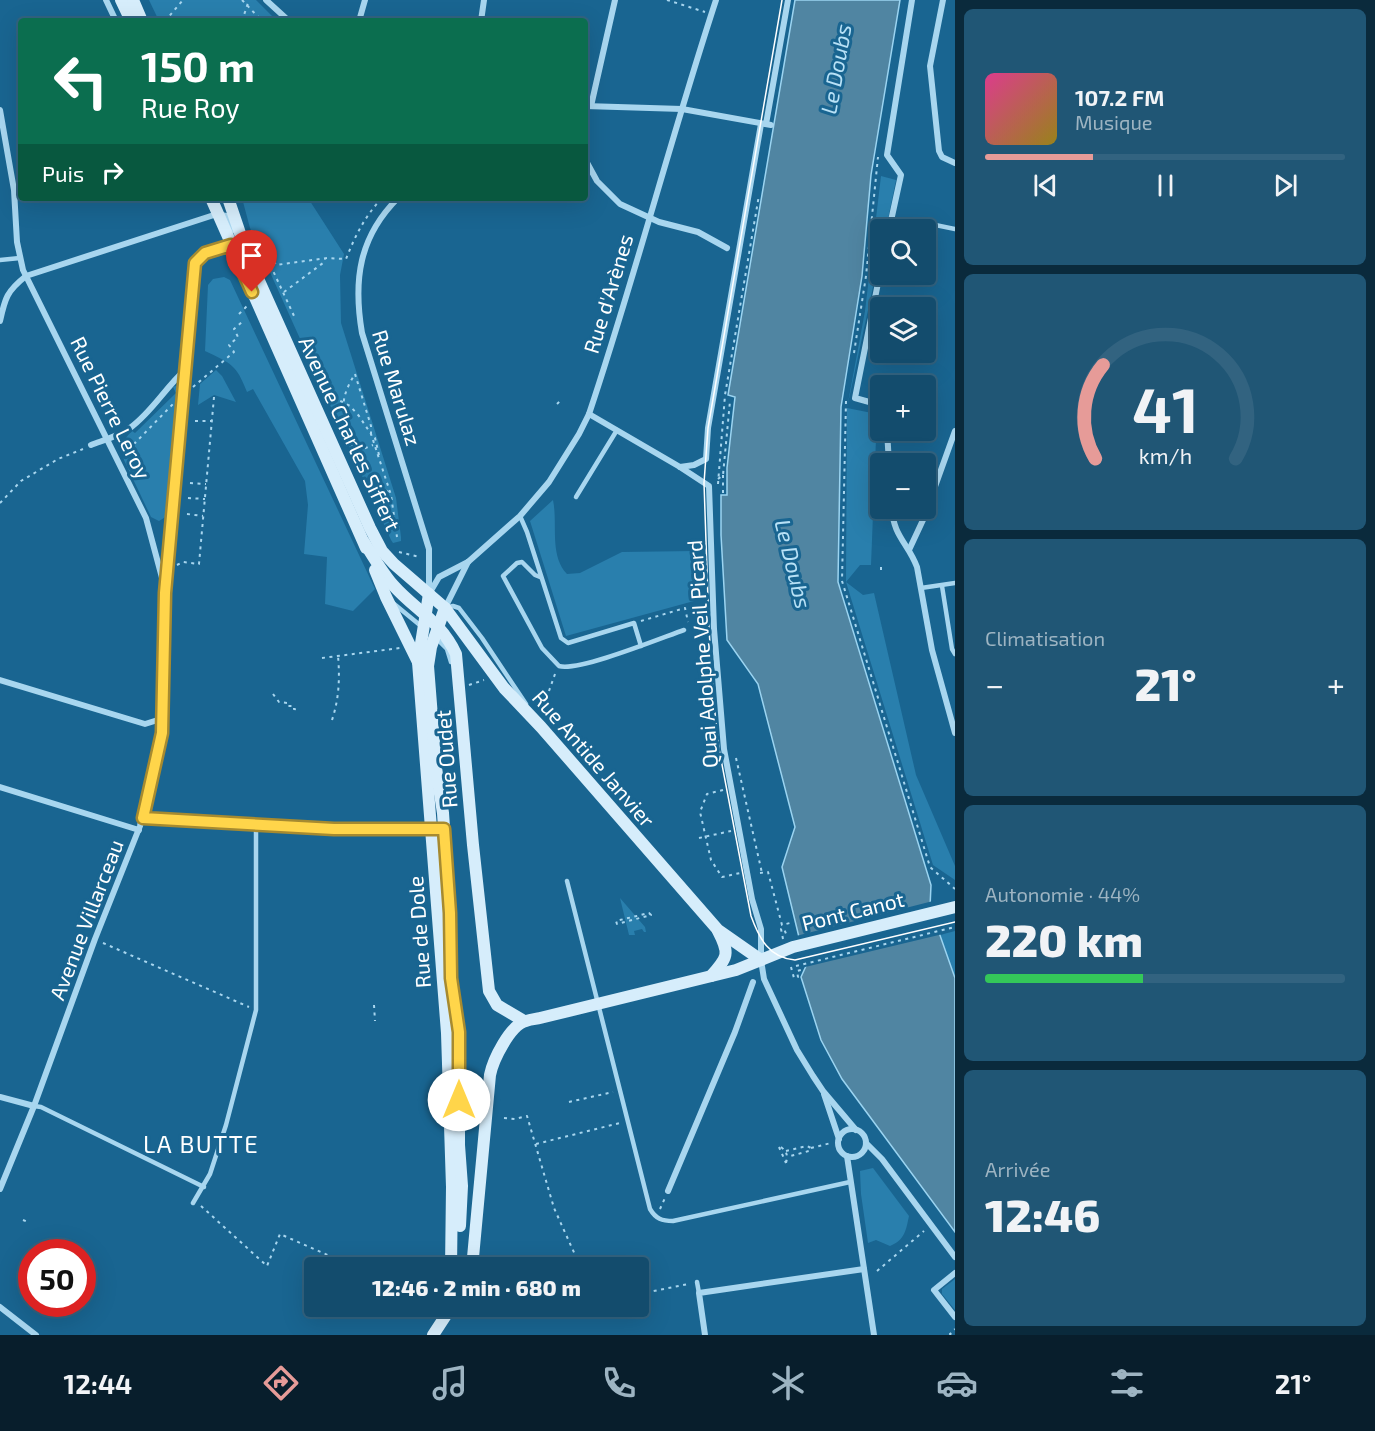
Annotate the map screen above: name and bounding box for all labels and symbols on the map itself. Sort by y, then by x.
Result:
water label: Le Doubs [814,22,856,116]
pin [226,230,277,292]
street label: Rue d'Arènes [578,231,638,356]
street label: Rue Marulaz [368,327,427,448]
street label: Rue Pierre Leroy [66,332,157,483]
street label: Avenue Charles Siffert [294,332,406,534]
water label: Le Doubs [770,516,818,611]
street label: Quai Adolphe Veil Picard [681,539,723,769]
street label: Rue Antide Janvier [528,684,661,832]
street label: Rue Oudet [430,709,461,809]
street label: Avenue Villarceau [44,836,128,1003]
street label: Rue de Dole [402,875,435,989]
street label: Pont Canot [799,886,906,935]
position arrow [427,1068,491,1132]
district label: LA BUTTE [143,1129,259,1158]
speed limit sign: 50 [18,1239,96,1317]

